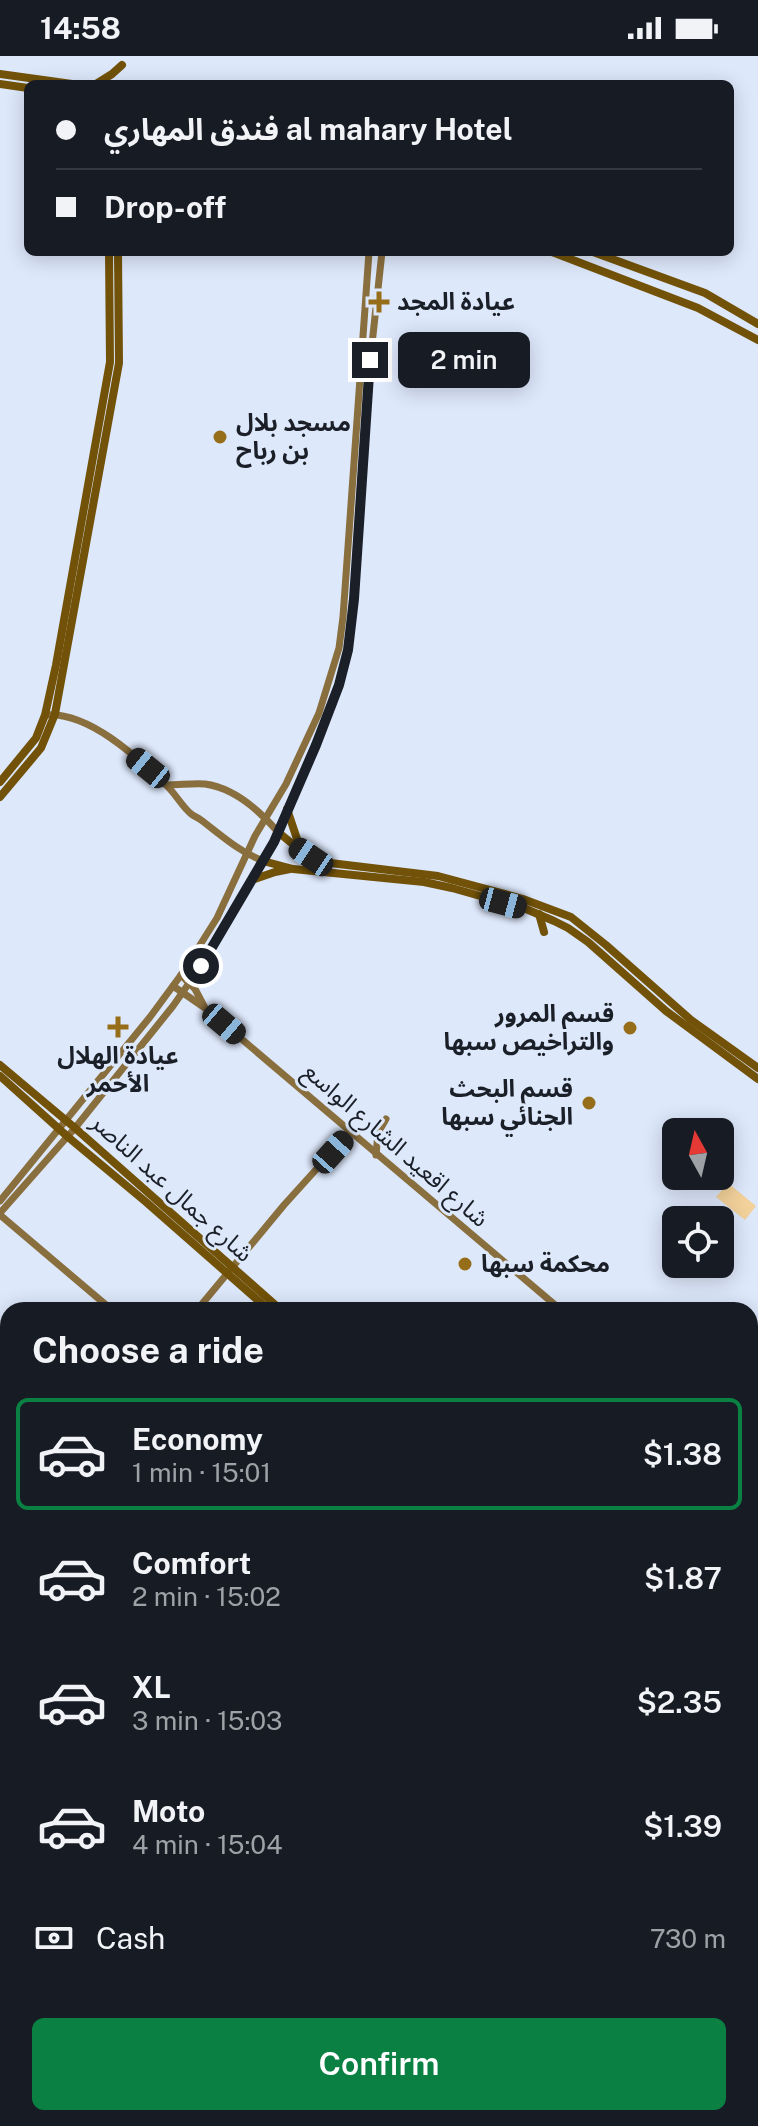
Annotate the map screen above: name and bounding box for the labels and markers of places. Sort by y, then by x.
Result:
place label: عيادة المجد [397,287,515,316]
marker: عيادة المجد [368,291,390,313]
place label: مسجد بلال بن رباح [236,408,351,468]
marker: مسجد بلال بن رباح [211,428,229,446]
place label: قسم المرور والتراخيص سبها [444,999,614,1056]
marker: عيادة الهلال الأحمر [107,1016,129,1038]
marker: قسم المرور والتراخيص سبها [621,1019,639,1037]
place label: عيادة الهلال الأحمر [57,1041,179,1098]
place label: قسم البحث الجنائي سبها [441,1074,573,1137]
marker: قسم البحث الجنائي سبها [580,1094,598,1112]
place label: محكمة سبها [481,1249,610,1278]
marker: محكمة سبها [456,1255,474,1273]

